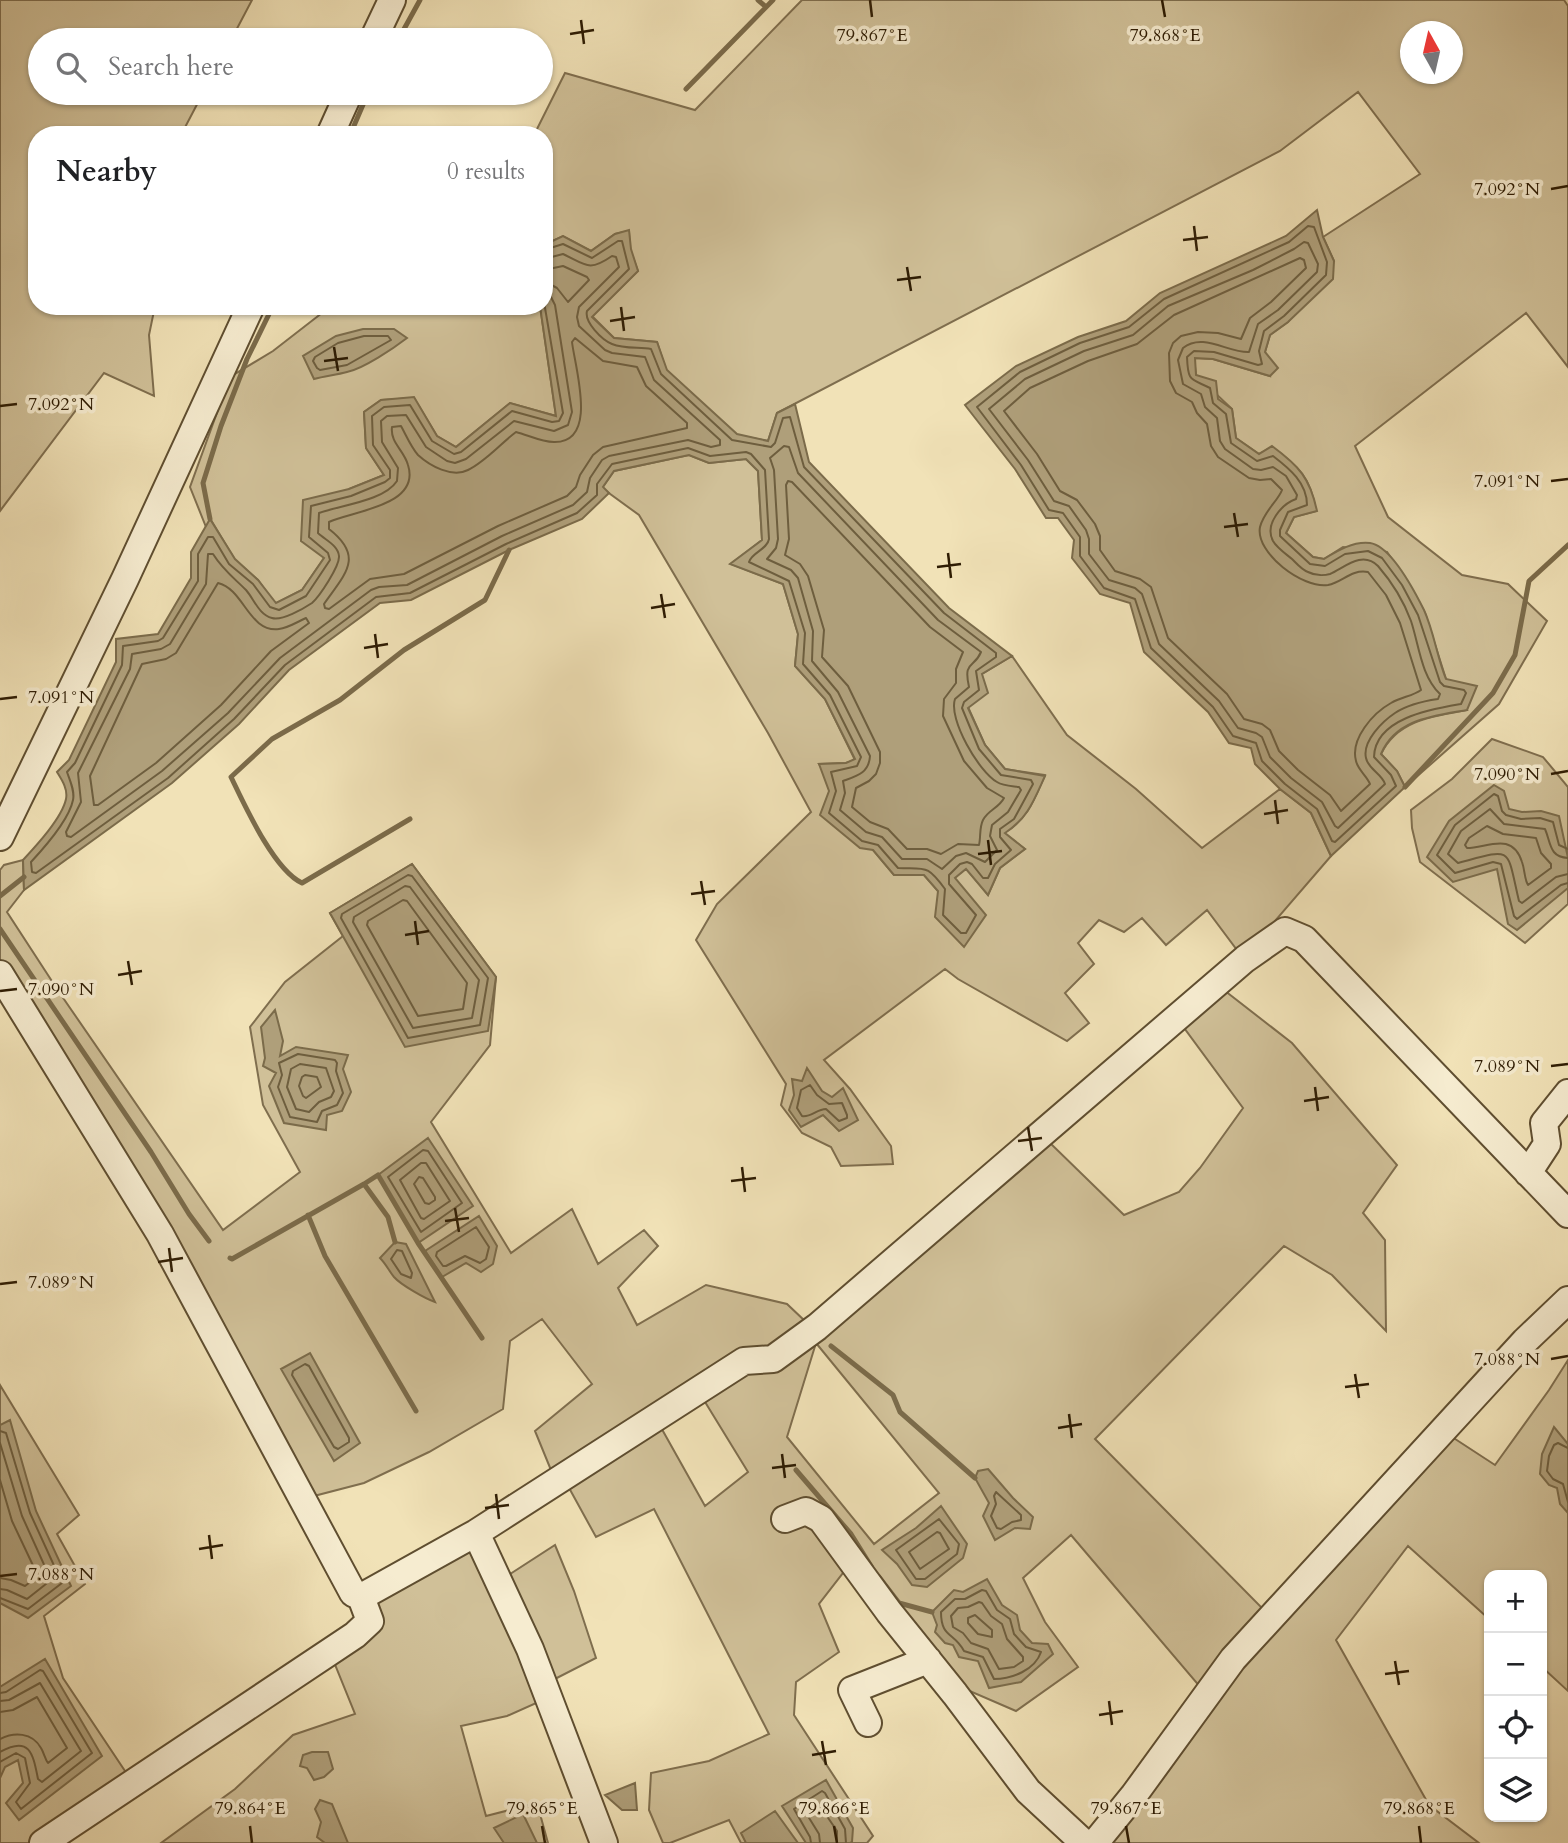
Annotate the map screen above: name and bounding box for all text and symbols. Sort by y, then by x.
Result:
north arrow [1400,21,1463,84]
text: 79.867°E [837,23,908,48]
text: 79.868°E [1130,23,1201,48]
search box [28,28,553,105]
icon: search [52,48,90,86]
text: Search here [108,49,234,84]
text: Nearby [56,151,157,192]
text: 0 results [447,156,525,187]
text: 7.092°N [1474,177,1541,202]
text: 7.092°N [28,392,95,417]
text: 7.091°N [1474,469,1541,494]
text: 7.091°N [28,685,95,710]
text: 7.090°N [1474,762,1541,787]
text: 7.090°N [28,977,95,1002]
text: 7.089°N [1474,1054,1541,1079]
text: 7.089°N [28,1270,95,1295]
text: 7.088°N [1474,1347,1541,1372]
text: 7.088°N [28,1562,95,1587]
map controls [1484,1570,1547,1822]
button: + [1484,1570,1547,1633]
button: − [1484,1633,1547,1696]
button: locate [1484,1696,1547,1759]
button: layers [1484,1759,1547,1822]
text: 79.864°E [215,1796,286,1821]
text: 79.865°E [507,1796,578,1821]
text: 79.866°E [799,1796,870,1821]
text: 79.867°E [1091,1796,1162,1821]
text: 79.868°E [1384,1796,1455,1821]

